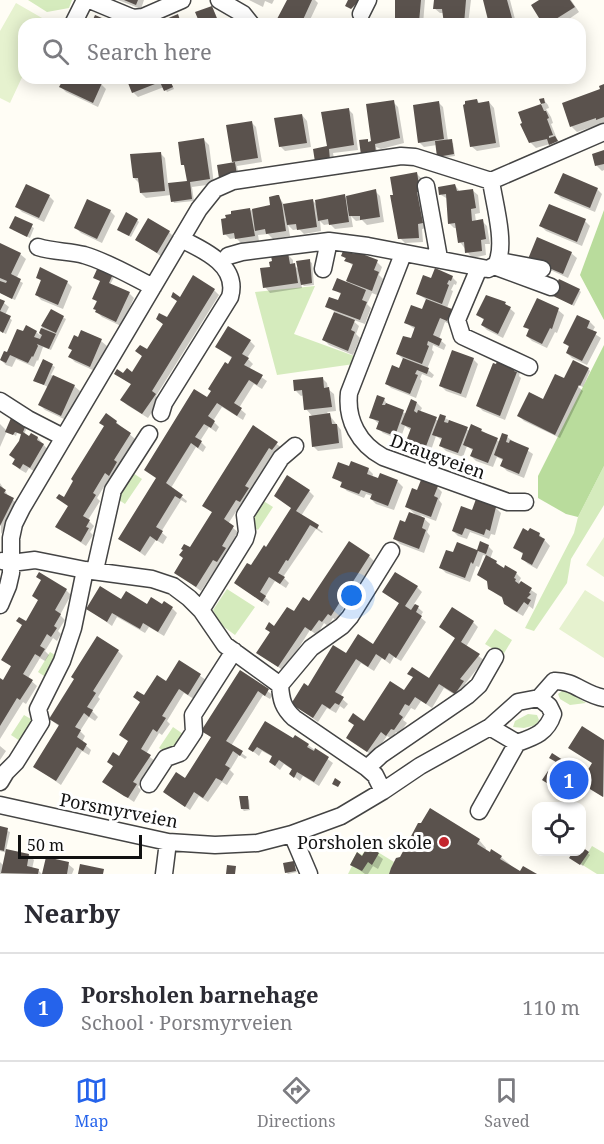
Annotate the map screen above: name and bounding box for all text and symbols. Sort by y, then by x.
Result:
search box [18,18,586,84]
icon: search [39,35,72,68]
text: Search here [87,36,212,66]
street label: Draugveien [387,428,489,484]
your location [337,581,366,610]
pin: 1 [550,758,588,802]
street label: Porsmyrveien [58,787,181,833]
map controls [532,802,586,856]
button: locate [532,802,586,856]
place label: Porsholen skole [297,830,432,854]
scale bar [18,832,142,860]
text: 50 m [27,834,64,856]
marker: Porsholen skole [437,835,451,849]
text: Nearby [24,895,120,931]
text: Porsholen barnehage [81,979,319,1009]
text: 1 [38,994,49,1021]
text: 110 m [522,994,580,1021]
text: School · Porsmyrveien [81,1009,293,1036]
tab: Map [74,1074,108,1132]
tab: Directions [257,1074,335,1132]
tab: Saved [484,1074,530,1132]

